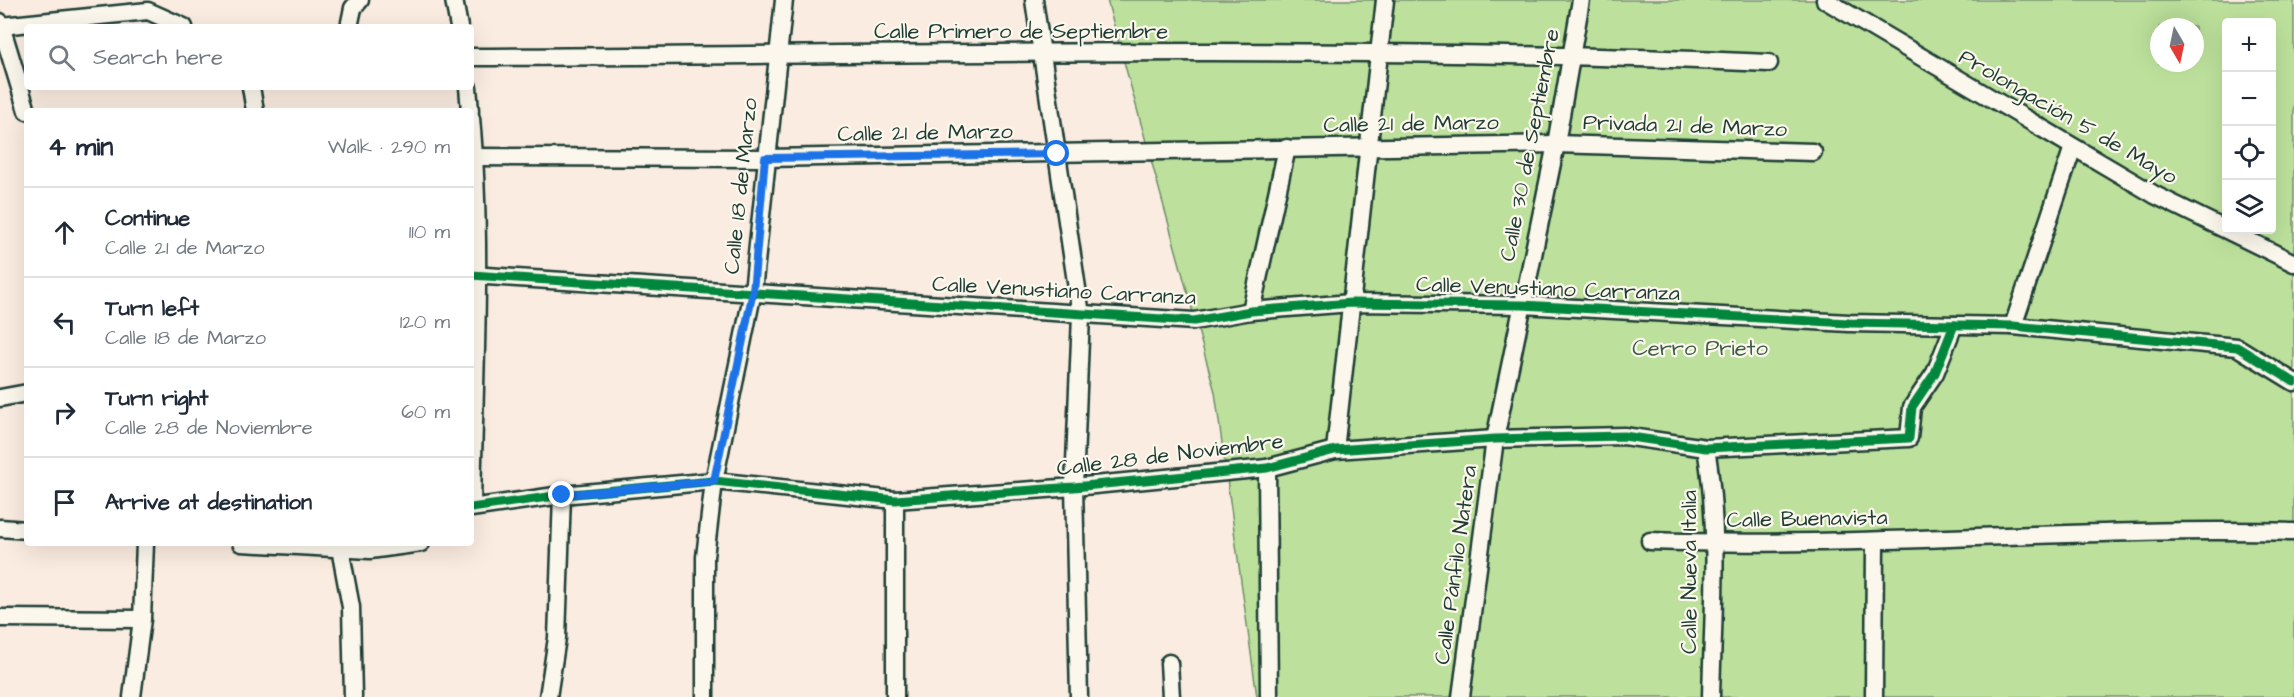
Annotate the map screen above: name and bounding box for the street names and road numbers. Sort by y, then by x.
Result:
street label: Calle Primero de Septiembre [874,16,1168,47]
street label: Calle 30 de Septiembre [1492,26,1568,264]
street label: Prolongación 5 de Mayo [1953,42,2183,193]
street label: Calle 18 de Marzo [716,96,766,276]
street label: Calle 21 de Marzo [1323,107,1500,141]
street label: Privada 21 de Marzo [1582,107,1788,145]
street label: Calle 21 de Marzo [837,116,1014,150]
street label: Calle Venustiano Carranza [931,269,1197,313]
street label: Calle Venustiano Carranza [1415,269,1681,309]
street label: Calle 28 de Noviembre [1055,426,1285,484]
street label: Calle Pánfilo Natera [1427,463,1485,667]
street label: Calle Nueva Italia [1674,490,1705,654]
street label: Calle Buenavista [1726,502,1888,536]

